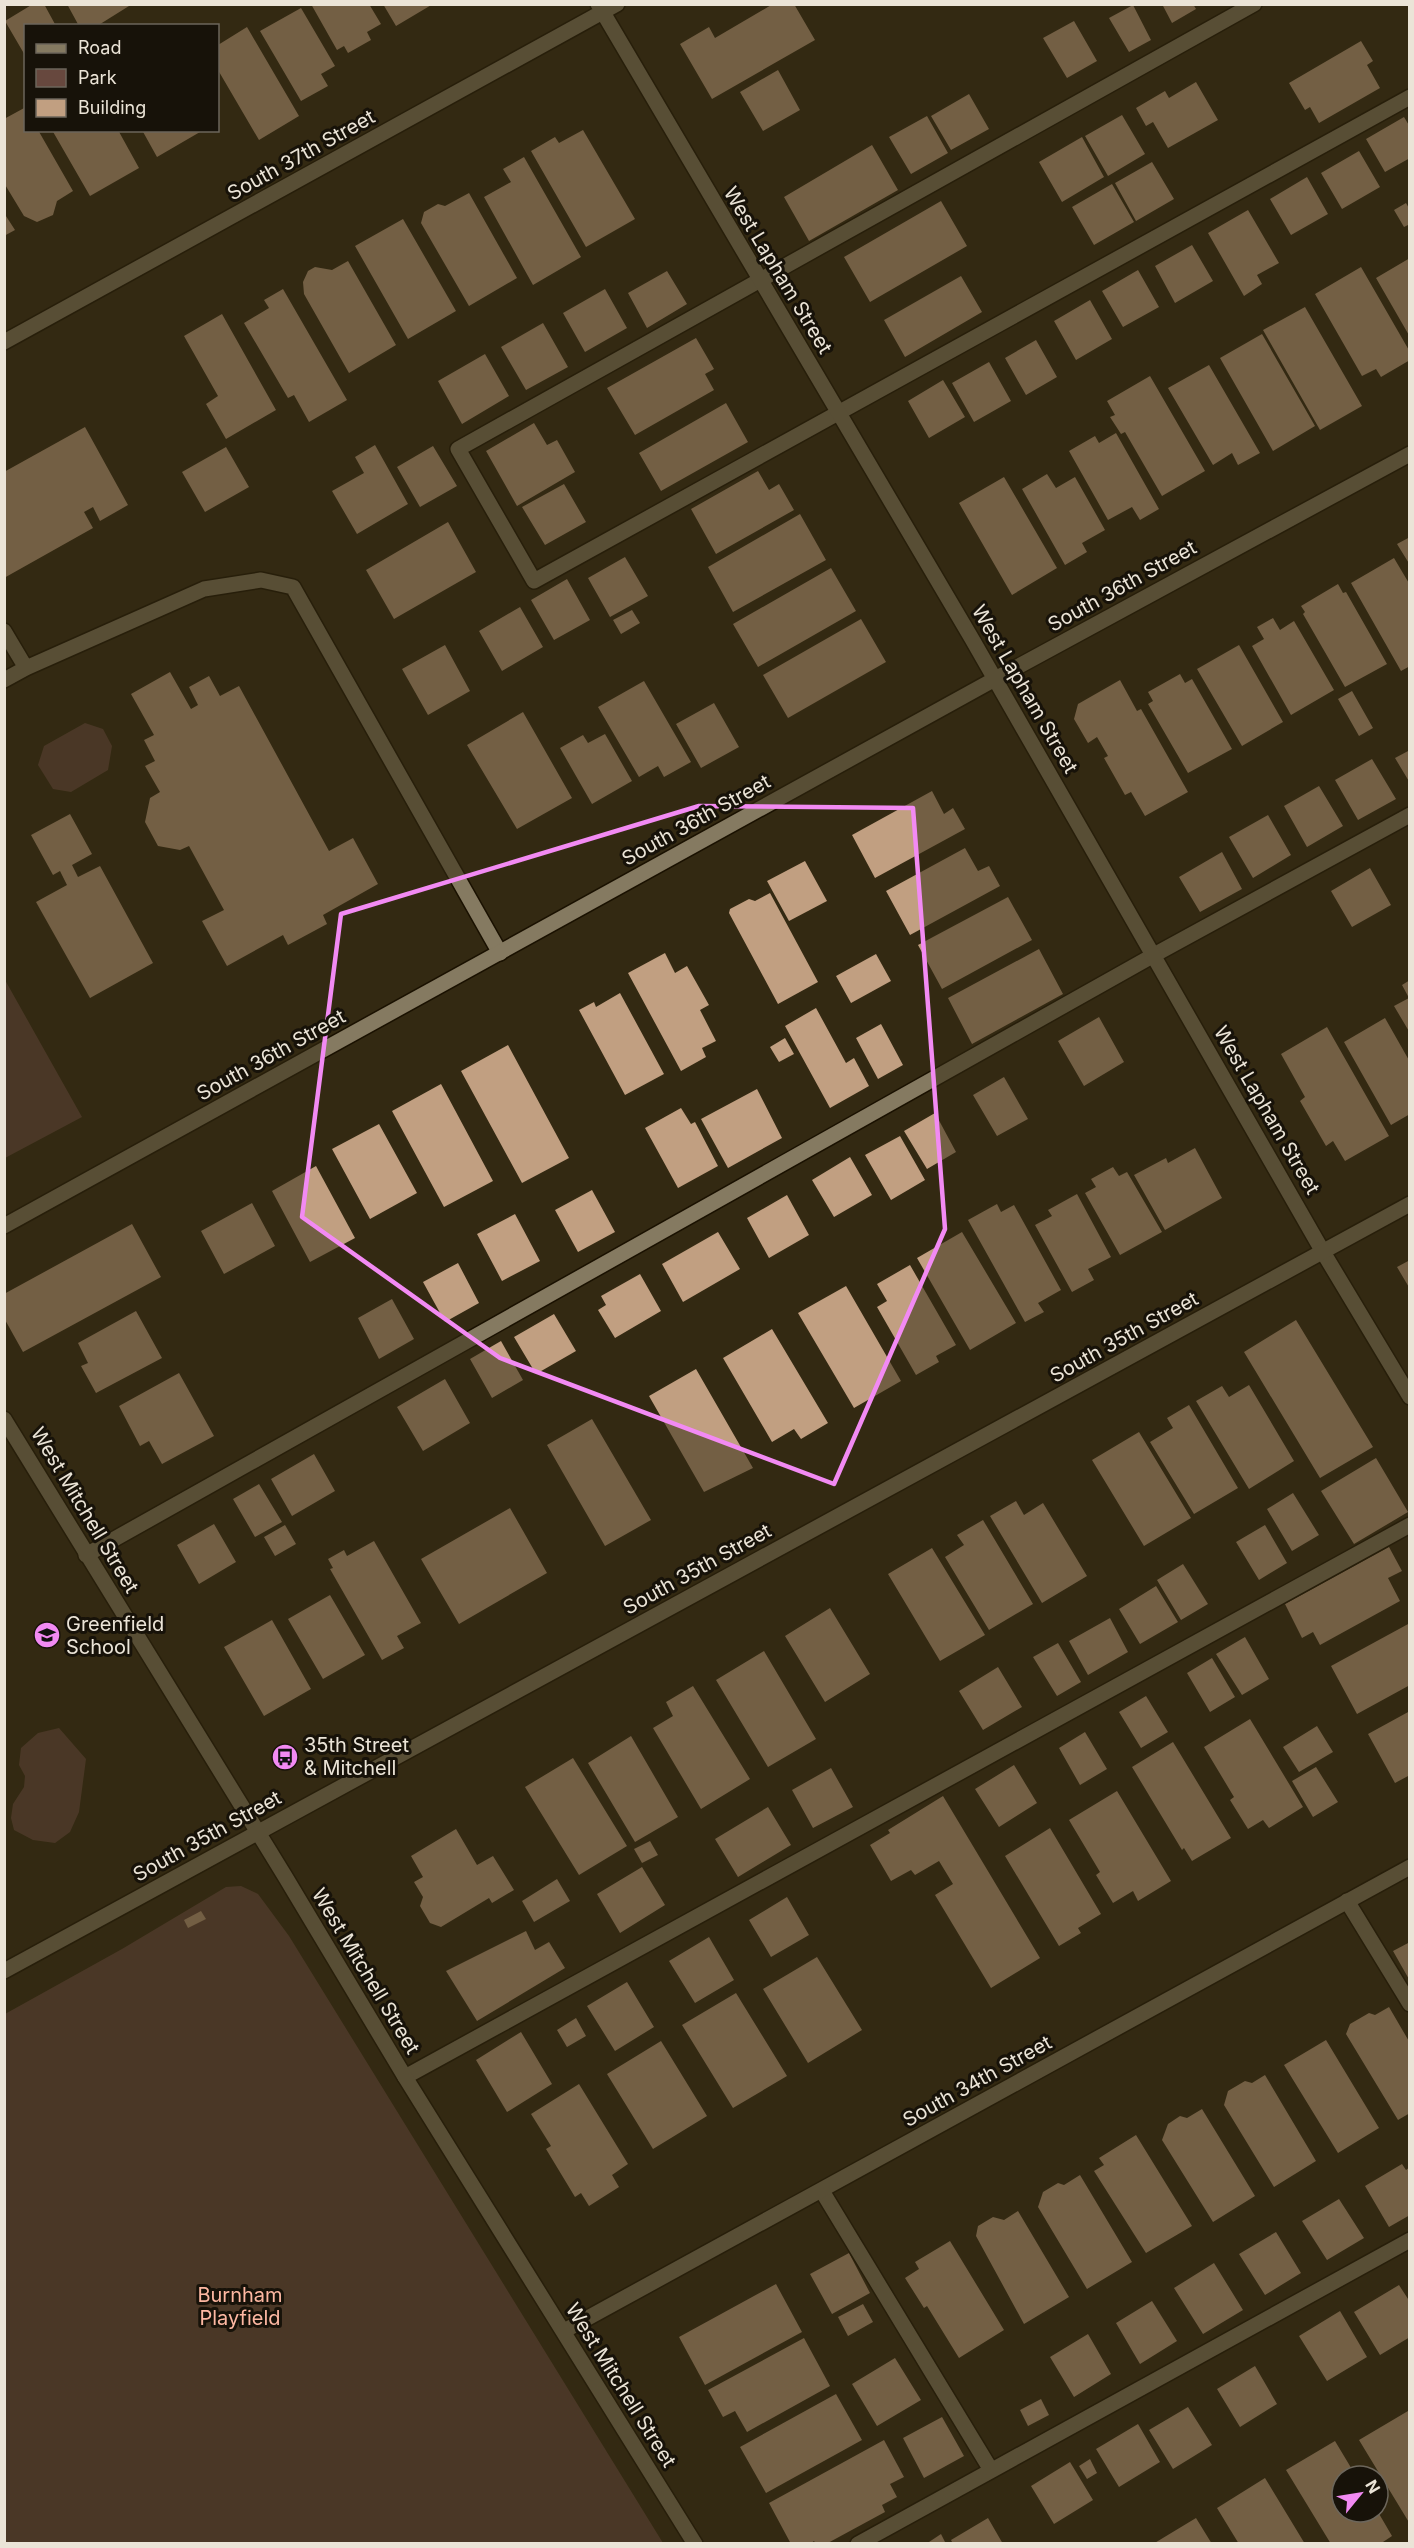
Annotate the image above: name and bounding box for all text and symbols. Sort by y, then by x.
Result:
legend [24,24,219,132]
text: Road [78,37,121,58]
text: Park [78,67,117,88]
text: Building [78,97,146,118]
street label: South 37th Street [223,104,379,205]
street label: West Lapham Street [719,182,838,358]
street label: South 36th Street [1044,535,1201,637]
street label: West Lapham Street [967,601,1083,778]
street label: South 36th Street [618,769,775,871]
street label: South 36th Street [193,1004,350,1106]
street label: West Lapham Street [1209,1022,1325,1199]
street label: South 35th Street [1046,1286,1203,1388]
street label: West Mitchell Street [26,1423,144,1598]
street label: South 35th Street [619,1518,776,1620]
place label: Greenfield School [66,1612,164,1659]
school or university icon: Greenfield School [32,1620,62,1650]
place label: 35th Street & Mitchell [304,1733,409,1780]
bus stop icon: 35th Street & Mitchell [270,1742,300,1772]
street label: South 35th Street [129,1785,286,1887]
street label: West Mitchell Street [307,1884,425,2059]
street label: South 34th Street [898,2030,1056,2132]
park label: Burnham Playfield [197,2283,283,2330]
street label: West Mitchell Street [561,2299,681,2472]
north arrow [1330,2464,1390,2524]
text: N [1361,2476,1385,2497]

